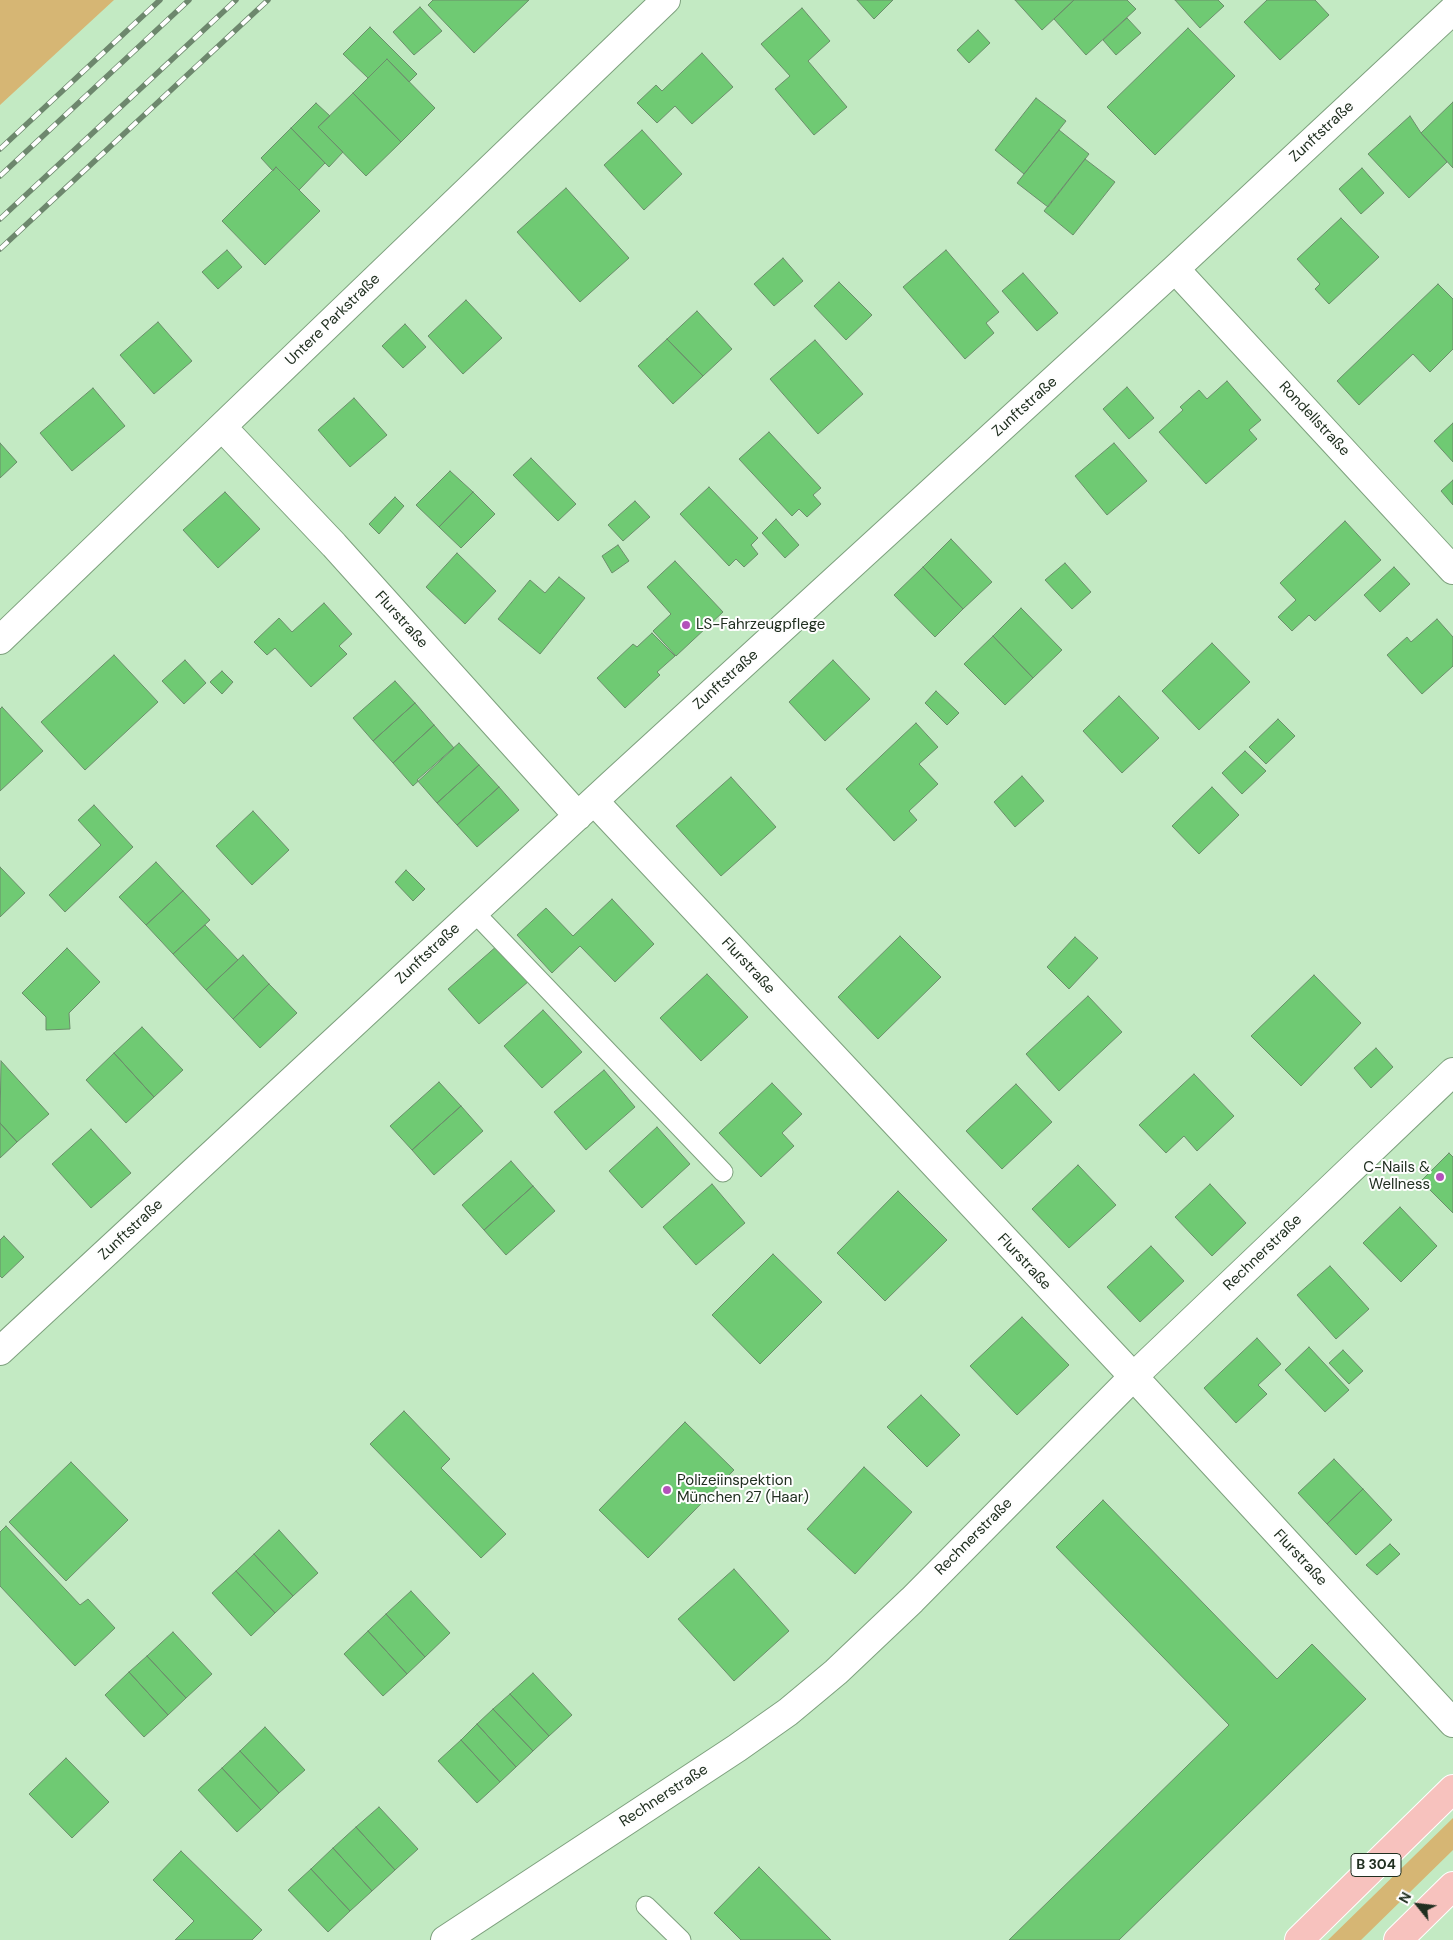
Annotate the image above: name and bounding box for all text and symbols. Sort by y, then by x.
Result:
street label: Zunftstraße [1286,98,1358,166]
street label: Untere Parkstraße [282,270,384,370]
street label: Zunftstraße [989,373,1061,441]
street label: Rondellstraße [1275,378,1353,460]
street label: Flurstraße [371,588,431,652]
place label: LS-Fahrzeugpflege [696,616,825,634]
marker: LS-Fahrzeugpflege [680,619,692,631]
street label: Zunftstraße [690,646,762,714]
street label: Zunftstraße [392,920,464,988]
street label: Flurstraße [717,934,779,998]
place label: C-Nails & Wellness [1363,1159,1430,1194]
marker: C-Nails & Wellness [1434,1171,1446,1183]
street label: Zunftstraße [95,1196,167,1264]
street label: Rechnerstraße [1220,1211,1306,1295]
street label: Flurstraße [993,1230,1055,1294]
place label: Polizeiinspektion München 27 (Haar) [677,1472,809,1507]
marker: Polizeiinspektion München 27 (Haar) [661,1484,673,1496]
street label: Rechnerstraße [932,1495,1016,1579]
street label: Flurstraße [1269,1526,1331,1590]
street label: Rechnerstraße [616,1761,712,1831]
road number: B 304 [1351,1854,1401,1876]
north arrow [1393,1880,1443,1930]
text: N [1395,1889,1415,1907]

